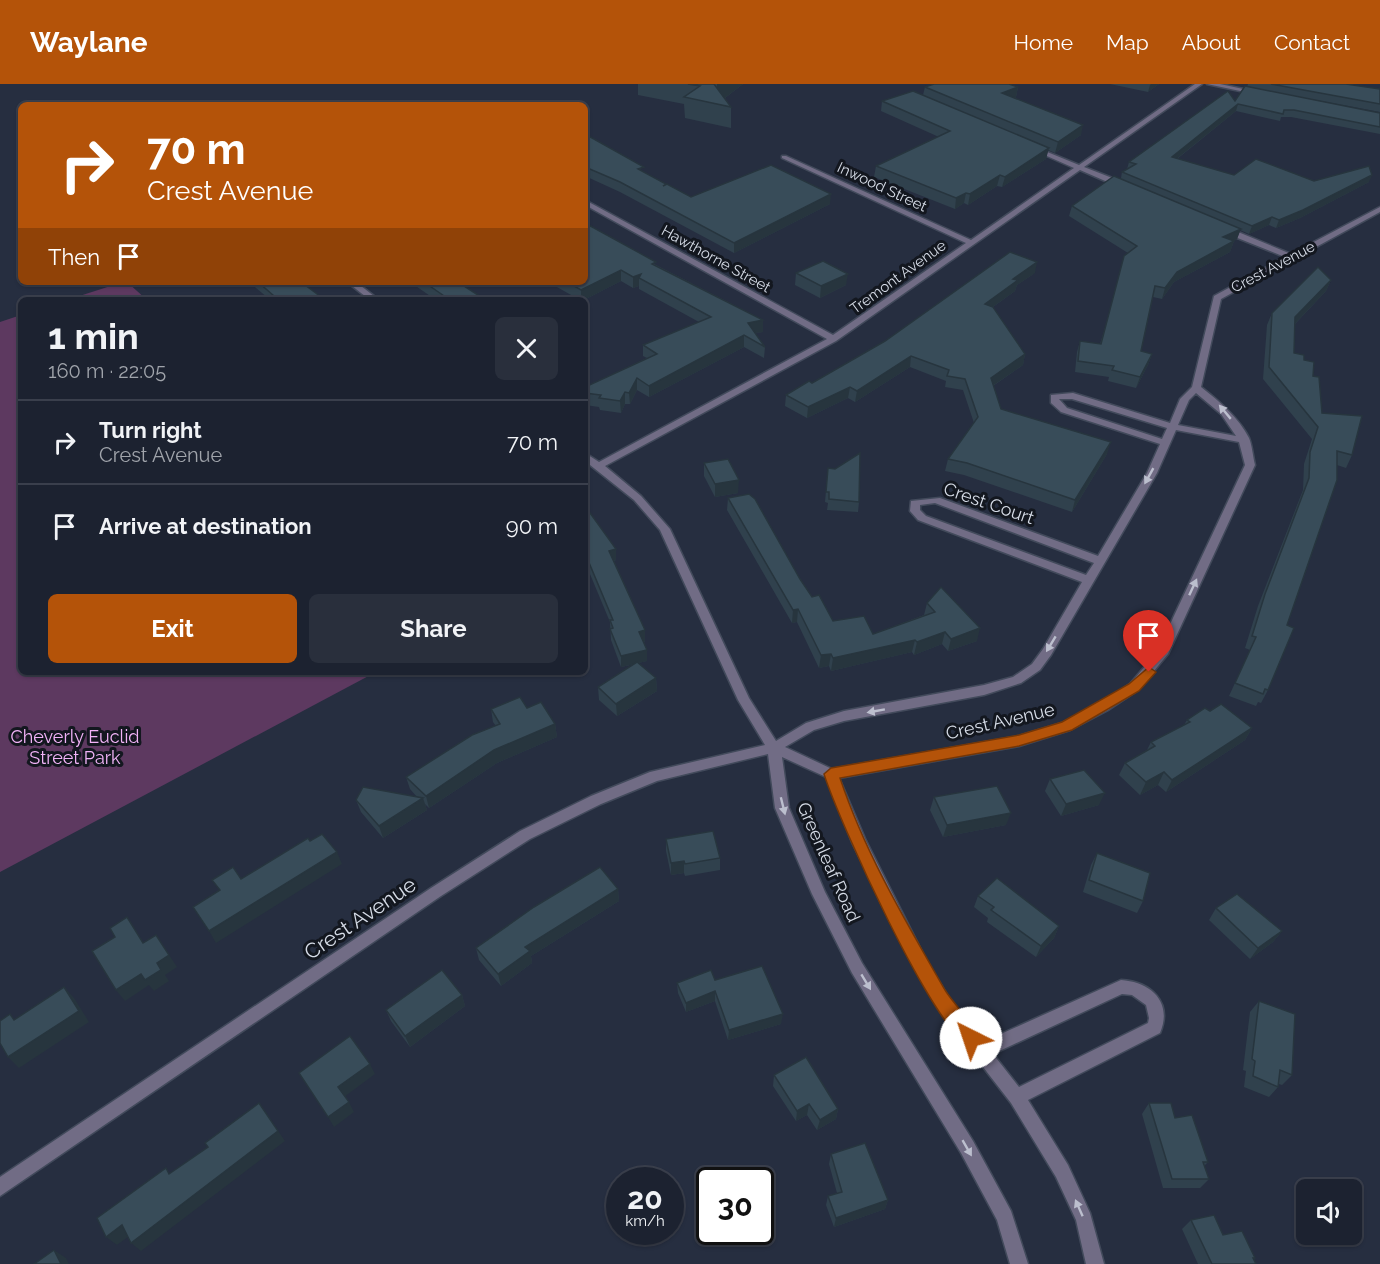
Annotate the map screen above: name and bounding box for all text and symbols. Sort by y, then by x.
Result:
text: Waylane [30,26,147,59]
text: Home [1014,30,1073,55]
text: Map [1106,30,1149,55]
text: About [1182,30,1241,55]
text: Contact [1274,30,1350,55]
text: 70 m [147,125,246,174]
icon: right [48,126,126,204]
street label: Inwood Street [834,158,930,216]
text: Crest Avenue [147,175,313,206]
street label: Hawthorne Street [658,222,774,296]
street label: Tremont Avenue [847,236,950,318]
street label: Crest Avenue [1228,237,1318,297]
icon: arrive [112,240,145,273]
text: Then [48,244,100,270]
text: 1 min [48,315,139,357]
button: close [495,317,558,380]
text: 160 m · 22:05 [48,359,166,383]
one-way arrow [1218,404,1231,420]
text: Turn right [99,417,202,443]
icon: right [48,426,81,459]
text: 70 m [507,429,558,455]
text: Crest Avenue [99,443,222,467]
one-way arrow [1144,468,1154,485]
street label: Crest Court [941,478,1037,528]
icon: arrive [48,510,81,543]
text: Arrive at destination [99,513,312,539]
text: 90 m [506,513,558,539]
one-way arrow [1189,578,1198,595]
button: Exit [48,594,297,663]
button: Share [309,594,558,663]
pin [1123,610,1174,672]
icon: arrive [1132,619,1165,652]
one-way arrow [1045,636,1056,652]
street label: Crest Avenue [944,698,1057,744]
one-way arrow [866,706,885,715]
park label: Cheverly Euclid Street Park [10,726,140,768]
one-way arrow [778,797,788,815]
street label: Greenleaf Road [793,799,865,925]
street label: Crest Avenue [299,871,421,965]
one-way arrow [860,974,871,990]
position arrow [939,1006,1003,1070]
one-way arrow [962,1140,972,1157]
speed limit sign: 30 [696,1167,774,1245]
map controls [1296,1179,1362,1245]
button: sound [1296,1179,1362,1245]
text: 20 [627,1181,663,1216]
one-way arrow [1073,1199,1083,1217]
text: km/h [625,1212,665,1230]

